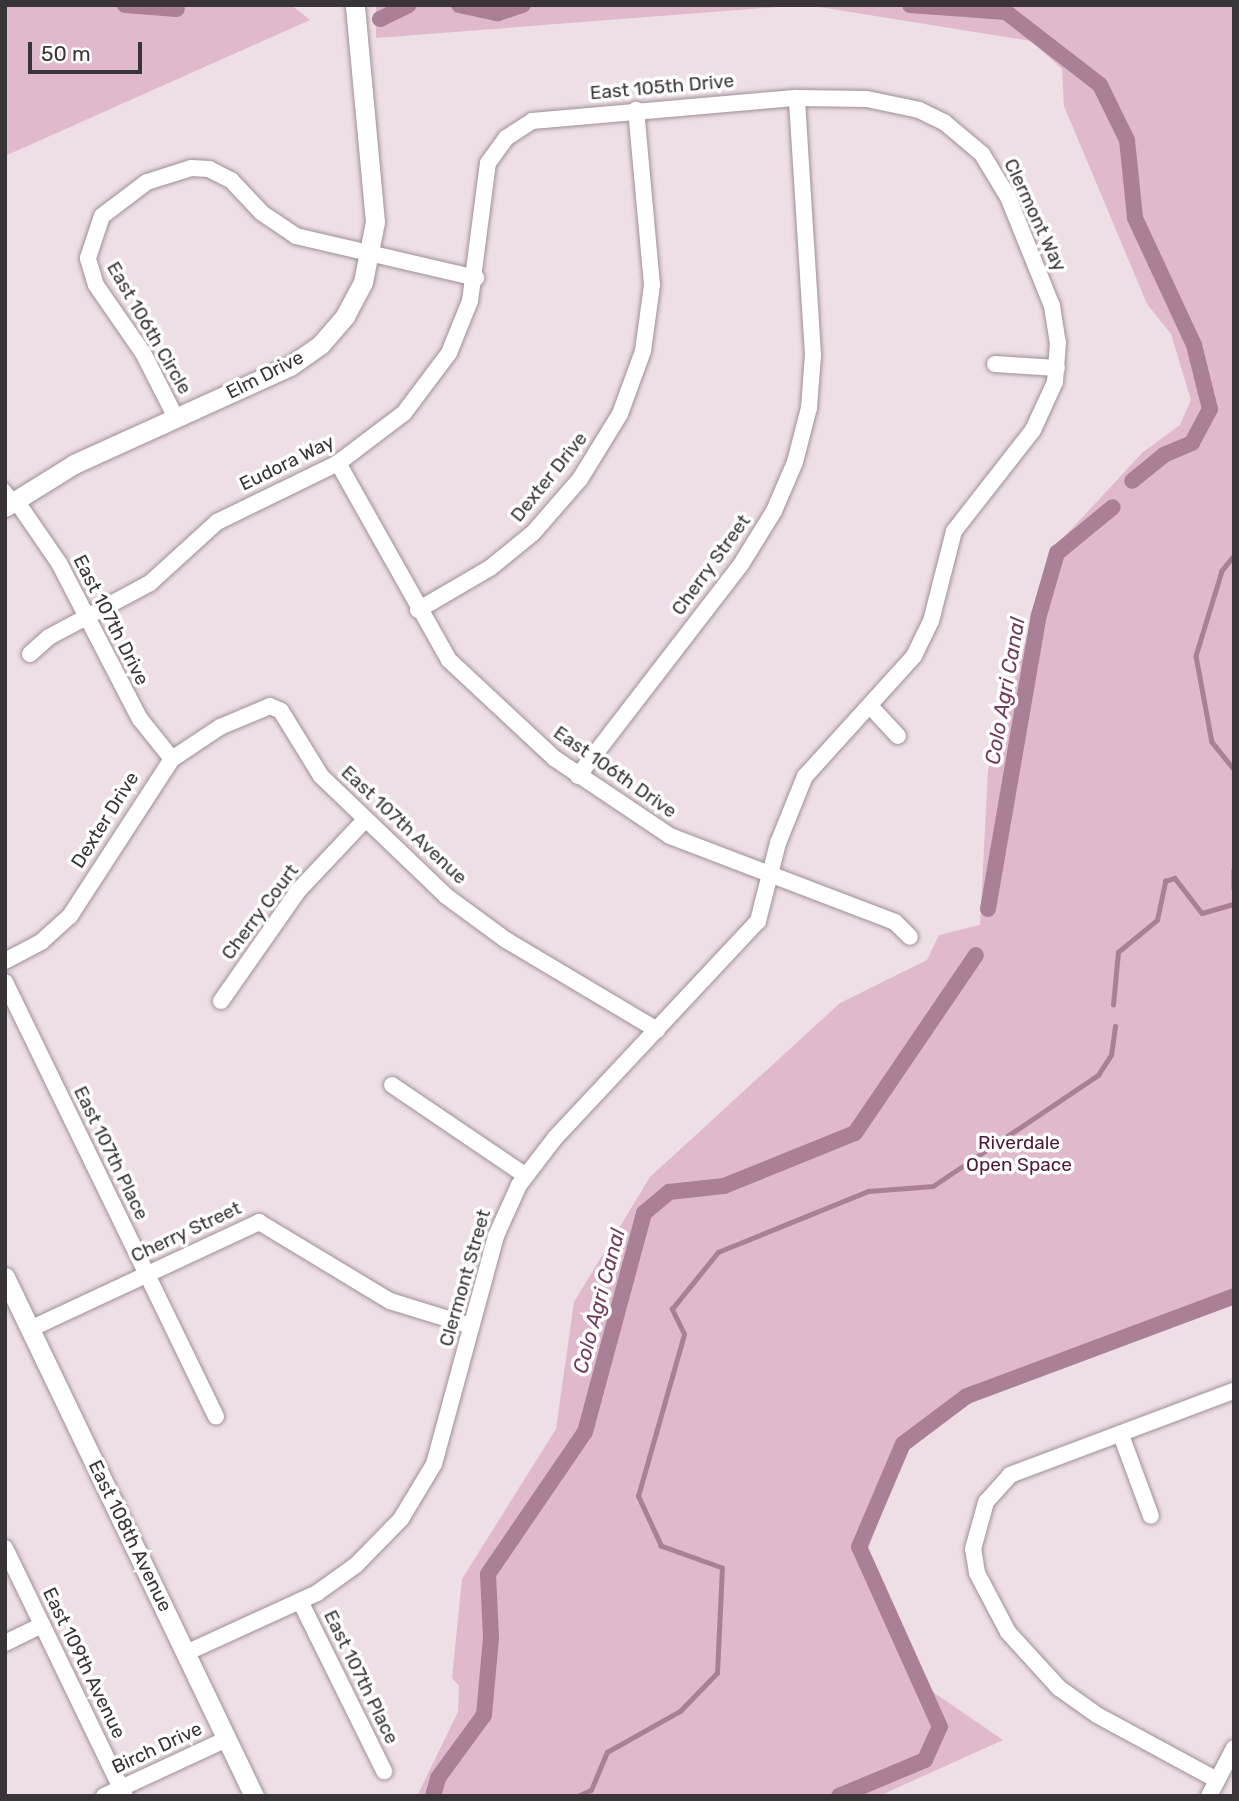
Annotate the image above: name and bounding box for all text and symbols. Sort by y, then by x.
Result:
scale bar [32,28,145,72]
text: 50 m [41,41,91,66]
street label: East 105th Drive [589,69,735,105]
street label: Clermont Way [999,155,1071,275]
street label: East 106th Circle [102,258,196,398]
street label: Elm Drive [223,346,307,404]
street label: Dexter Drive [506,427,592,527]
street label: Eudora Way [236,430,338,496]
street label: Cherry Street [667,510,755,620]
street label: East 107th Drive [68,551,154,689]
water label: Colo Agri Canal [980,615,1030,767]
street label: East 106th Drive [549,721,681,823]
street label: East 107th Avenue [336,761,472,889]
street label: Dexter Drive [66,768,144,872]
street label: Cherry Court [217,860,303,964]
street label: East 107th Place [69,1082,153,1224]
park label: Riverdale Open Space [966,1132,1072,1176]
street label: Cherry Street [127,1196,245,1268]
street label: Clermont Street [435,1207,495,1349]
water label: Colo Agri Canal [567,1225,631,1377]
street label: East 108th Avenue [83,1456,177,1616]
street label: East 109th Avenue [37,1584,131,1742]
street label: East 107th Place [319,1606,403,1748]
street label: Birch Drive [108,1717,206,1779]

